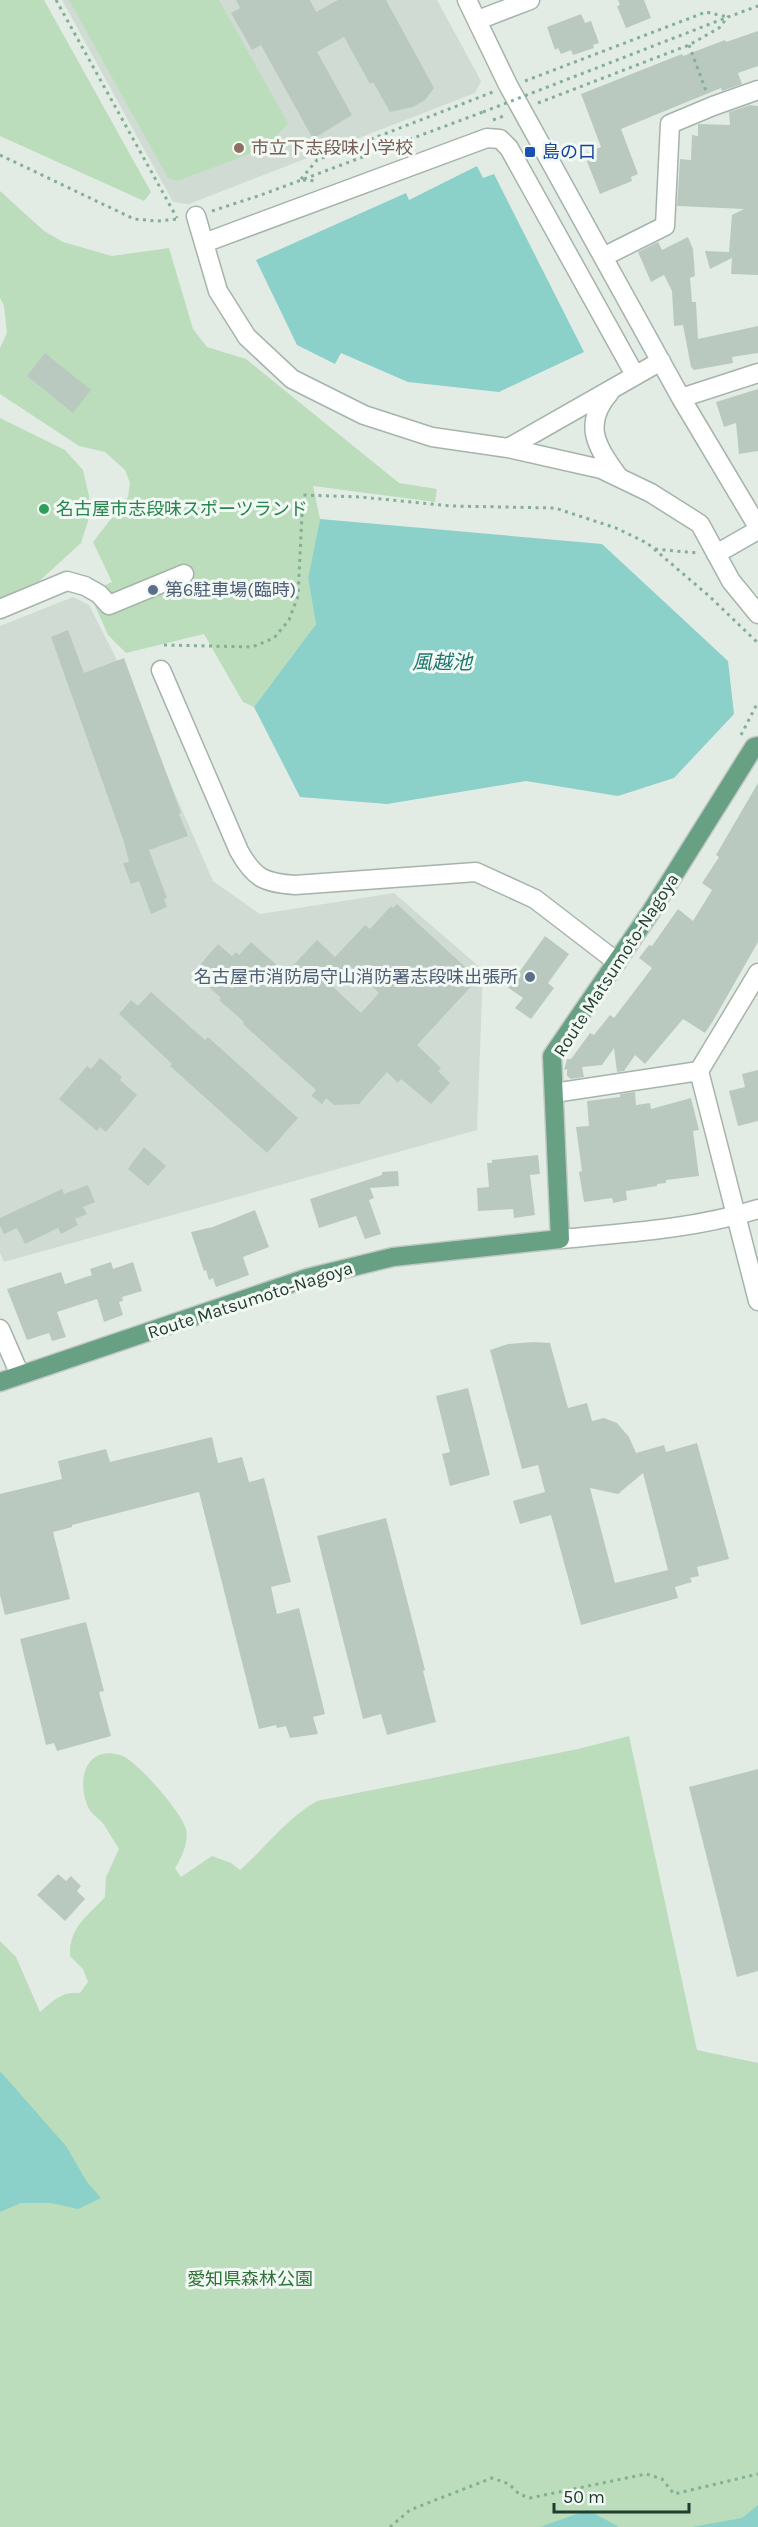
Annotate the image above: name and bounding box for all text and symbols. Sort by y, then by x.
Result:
place label: 市立下志段味小学校 [251,137,413,159]
marker: 市立下志段味小学校 [232,141,246,155]
place label: 島の口 [542,141,596,163]
marker: 島の口 [523,145,537,159]
place label: 名古屋市志段味スポーツランド [56,498,308,520]
marker: 名古屋市志段味スポーツランド [37,502,51,516]
place label: 第6駐車場(臨時) [165,579,296,601]
marker: 第6駐車場(臨時) [146,583,160,597]
water label: 風越池 [412,651,474,674]
street label: Route Matsumoto-Nagoya [548,869,684,1061]
place label: 名古屋市消防局守山消防署志段味出張所 [194,966,518,988]
marker: 名古屋市消防局守山消防署志段味出張所 [523,970,537,984]
street label: Route Matsumoto-Nagoya [145,1256,355,1344]
park label: 愛知県森林公園 [187,2268,313,2290]
scale bar [554,2476,689,2514]
text: 50 m [563,2486,605,2508]

